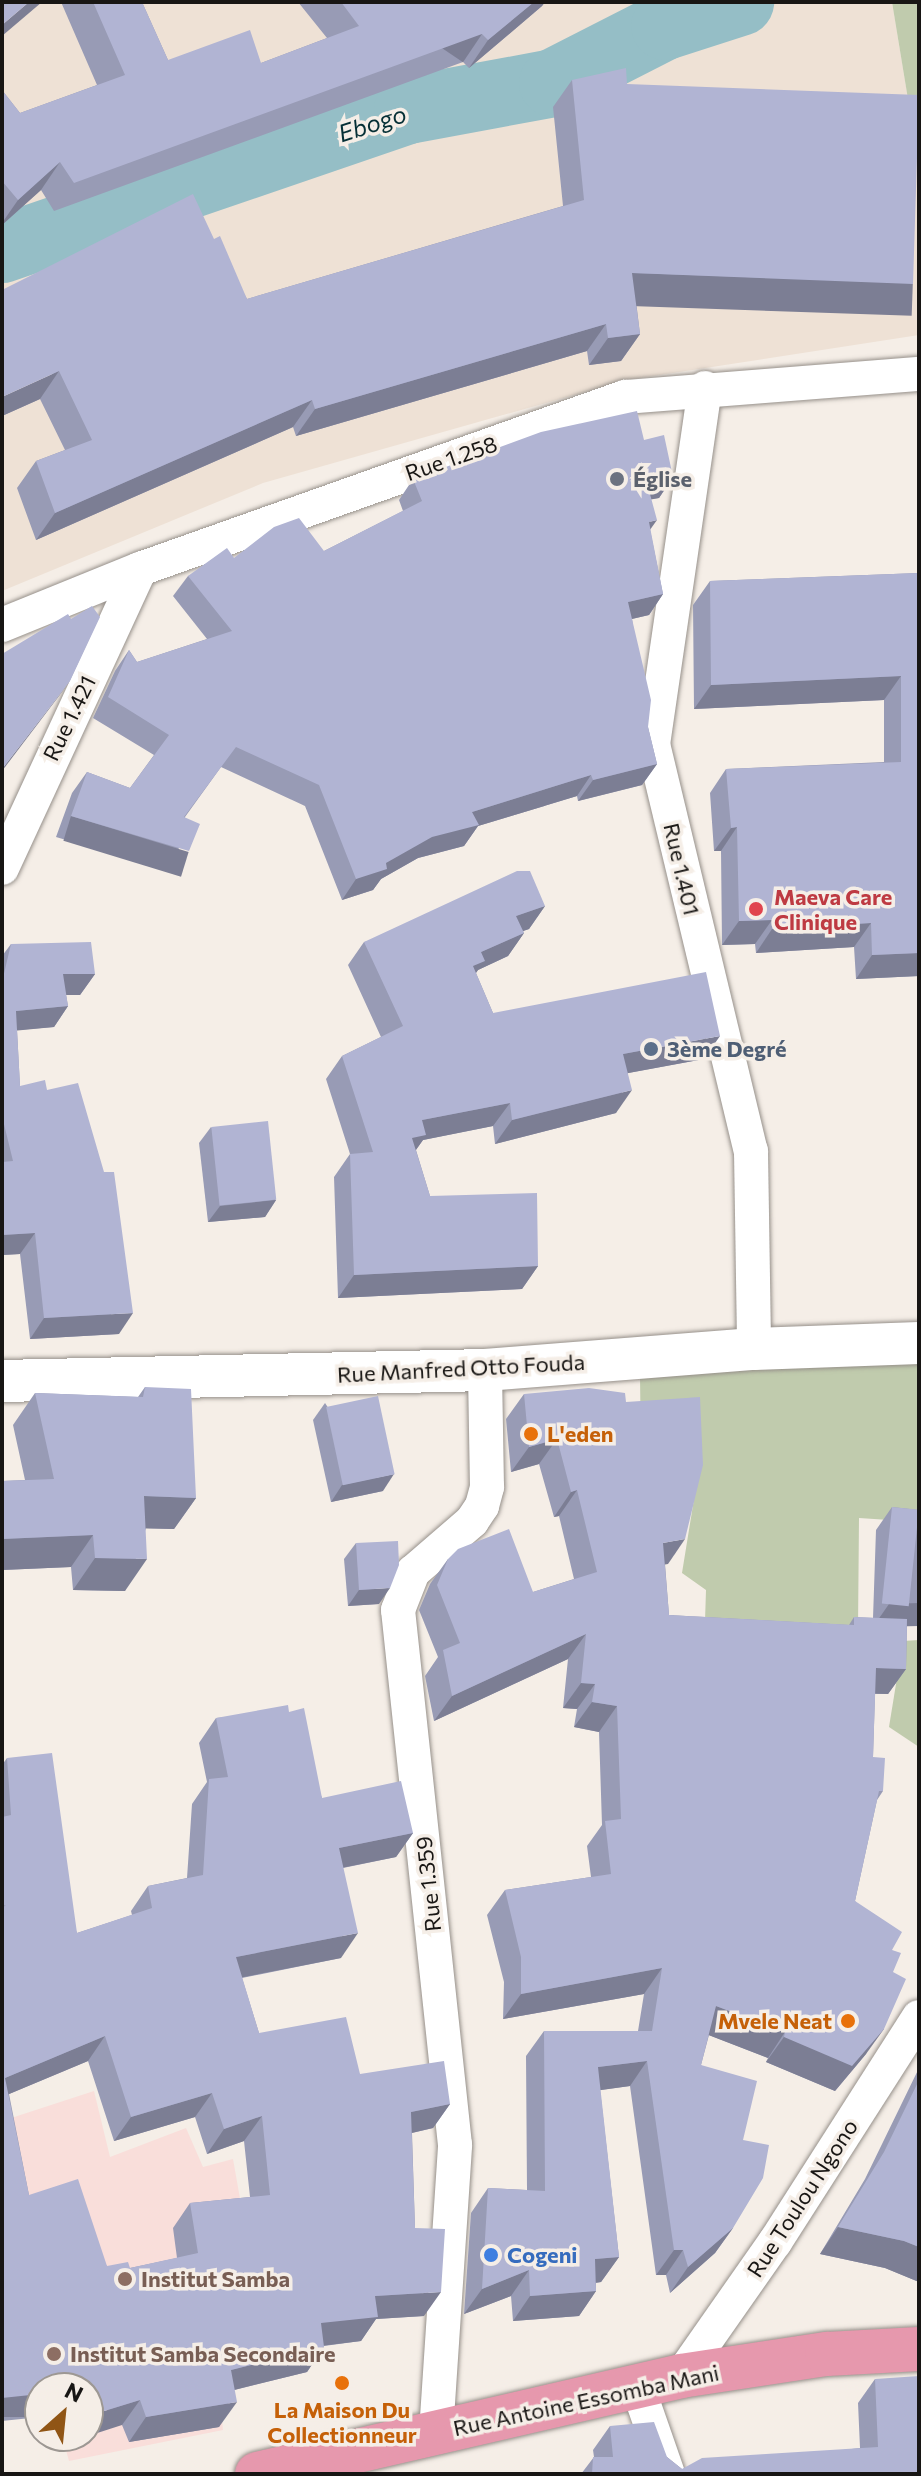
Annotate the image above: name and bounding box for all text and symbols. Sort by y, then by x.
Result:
water label: Ebogo [334,99,410,147]
street label: Rue 1.258 [402,430,500,486]
place label: Église [633,466,692,492]
marker: Église [608,470,626,488]
street label: Rue 1.421 [37,671,101,765]
street label: Rue 1.401 [659,820,705,918]
place label: Maeva Care Clinique [774,883,892,934]
marker: Maeva Care Clinique [745,898,767,920]
place label: 3ème Degré [667,1036,787,1062]
marker: 3ème Degré [642,1040,660,1058]
street label: Rue Manfred Otto Fouda [336,1348,586,1388]
place label: L'eden [547,1421,614,1447]
marker: L'eden [522,1425,540,1443]
street label: Rue 1.359 [410,1835,446,1933]
place label: Mvele Neat [718,2008,832,2034]
marker: Mvele Neat [839,2012,857,2030]
street label: Rue Toulou Ngono [741,2114,863,2282]
place label: Cogeni [507,2242,577,2268]
marker: Cogeni [482,2246,500,2264]
place label: Institut Samba [141,2266,290,2292]
marker: Institut Samba [116,2270,134,2288]
place label: Institut Samba Secondaire [70,2341,336,2367]
marker: Institut Samba Secondaire [45,2345,63,2363]
street label: Rue Antoine Essomba Mani [451,2359,721,2441]
north arrow [24,2372,104,2452]
marker: La Maison Du Collectionneur [333,2374,351,2392]
text: N [61,2376,88,2408]
place label: La Maison Du Collectionneur [267,2396,417,2448]

